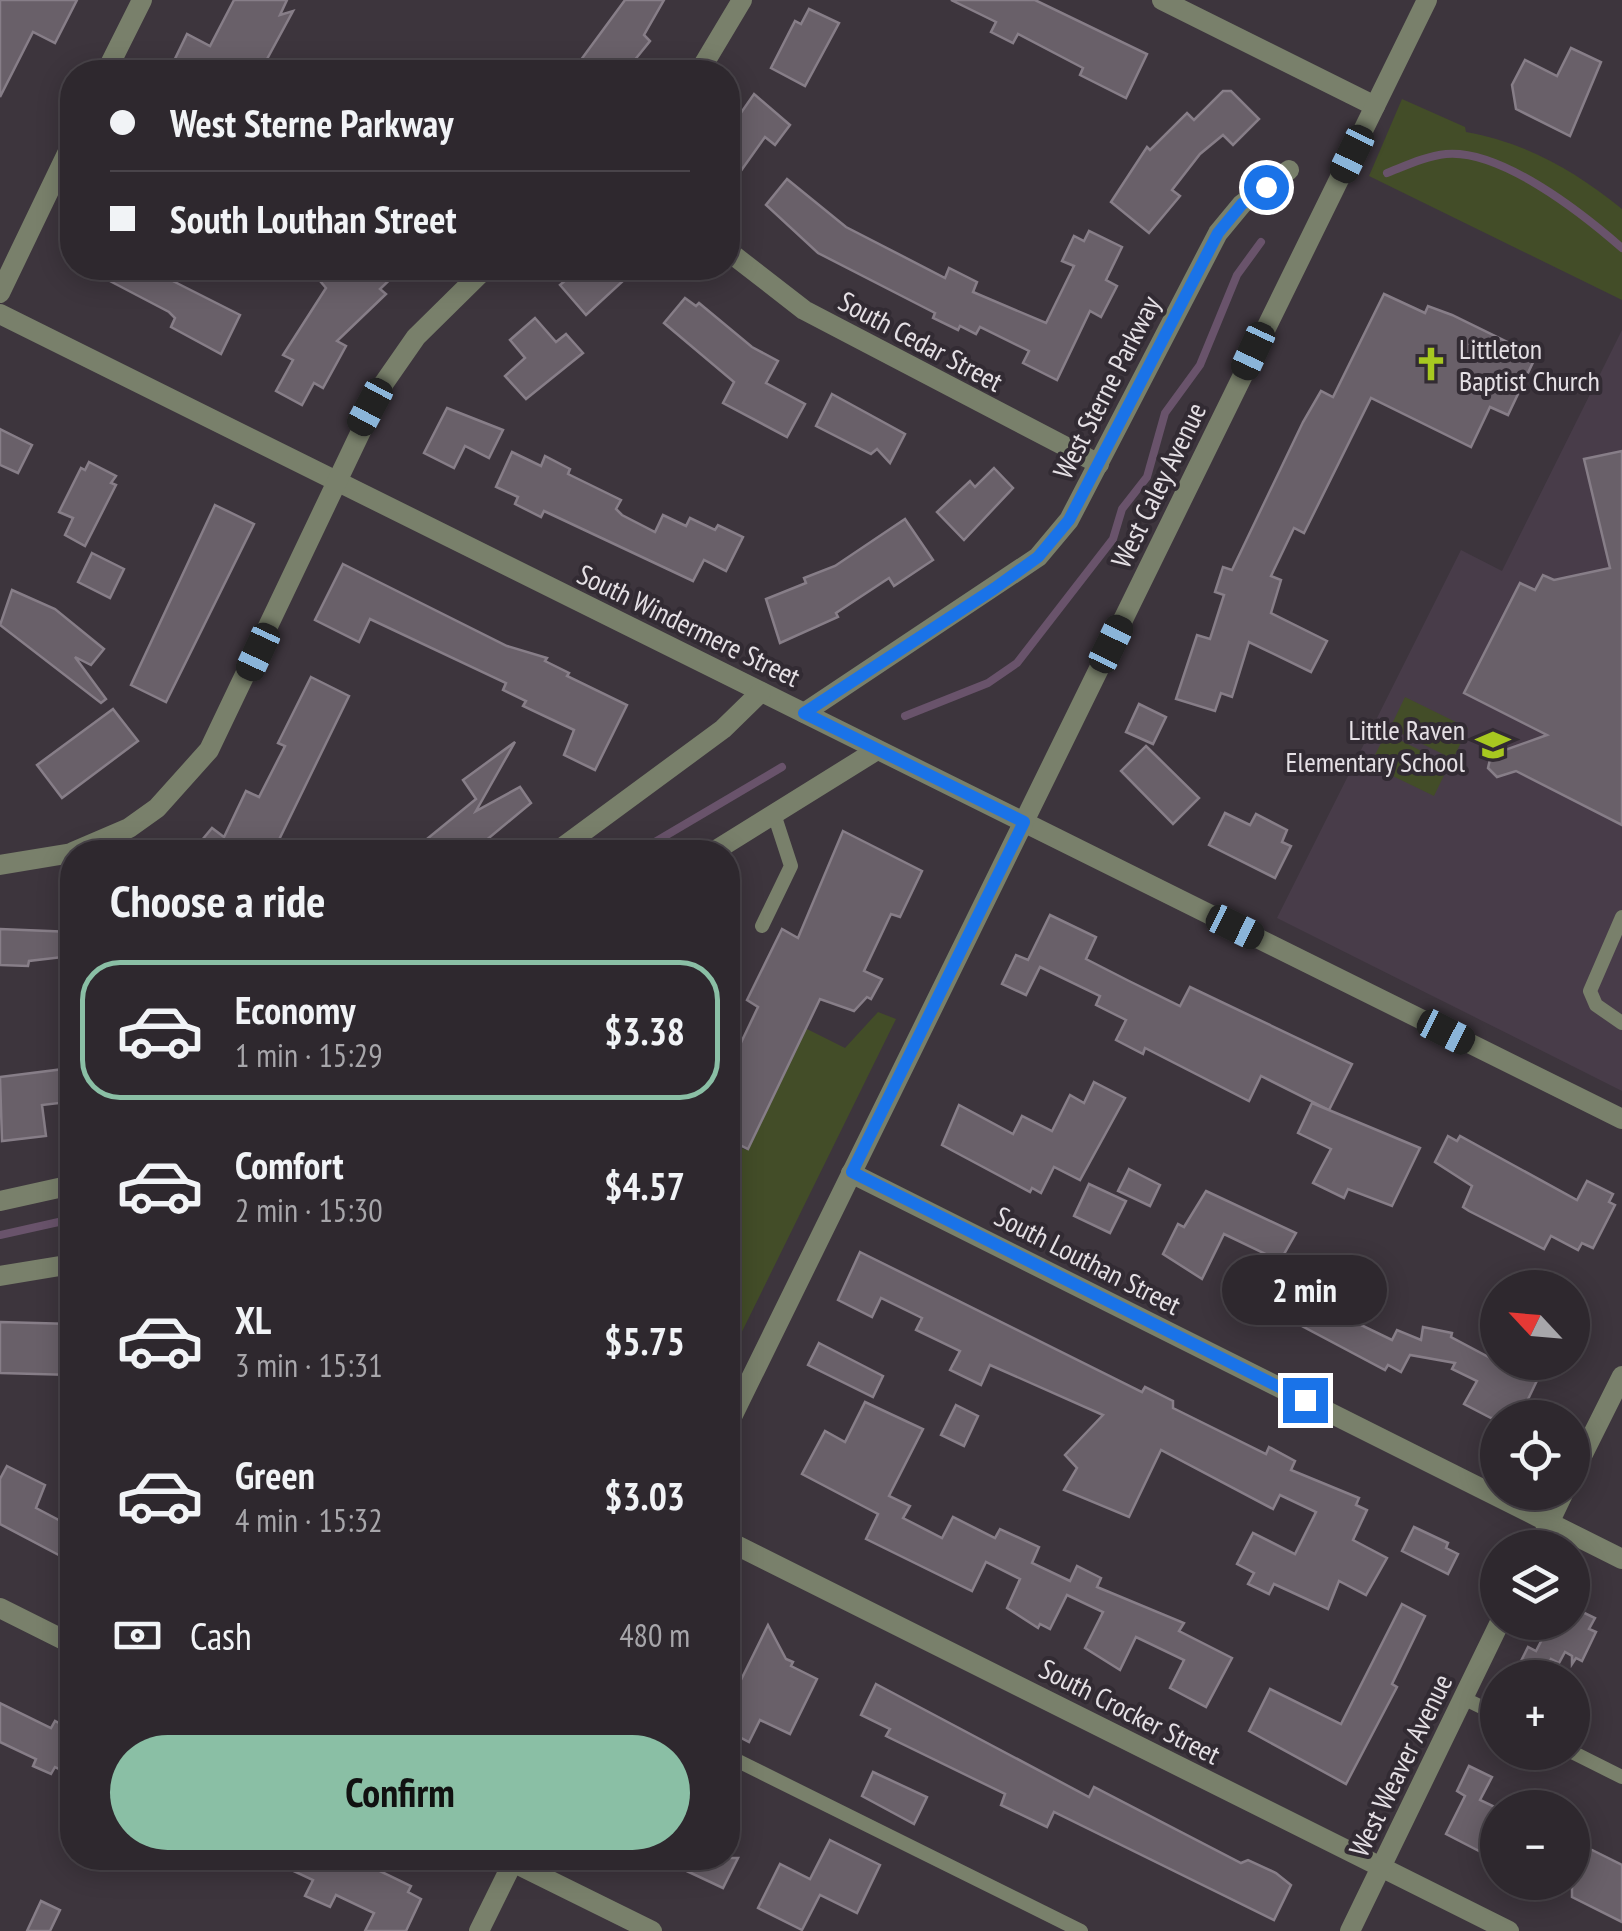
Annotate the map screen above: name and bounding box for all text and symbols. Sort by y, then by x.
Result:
text: West Sterne Parkway [170,98,453,147]
car [1325,120,1379,188]
route start [1244,165,1289,210]
text: South Louthan Street [170,194,457,243]
street label: South Cedar Street [833,282,1010,400]
street label: West Sterne Parkway [1044,289,1168,485]
car [1227,317,1279,385]
place label: Littleton Baptist Church [1459,330,1600,399]
church icon: Littleton Baptist Church [1412,345,1450,383]
car [343,373,397,441]
street label: West Caley Avenue [1102,396,1214,574]
street label: South Windermere Street [572,555,807,695]
car [1084,610,1138,678]
car [232,618,284,686]
place label: Little Raven Elementary School [1286,711,1465,780]
school or university icon: Little Raven Elementary School [1474,726,1512,764]
text: Choose a ride [110,871,325,929]
car [1201,900,1269,954]
icon: car [115,985,205,1075]
text: Economy [235,985,355,1034]
car [1412,1005,1480,1059]
text: $3.38 [604,1006,685,1055]
text: 1 min · 15:29 [235,1034,383,1076]
icon: car [115,1140,205,1230]
text: Comfort [235,1140,344,1189]
text: $4.57 [604,1161,685,1210]
text: 2 min · 15:30 [235,1189,383,1231]
street label: South Louthan Street [989,1197,1188,1323]
callout: 2 min [1222,1255,1388,1325]
text: 2 min [1272,1269,1337,1311]
north arrow [1480,1270,1590,1380]
map controls [1480,1270,1590,1900]
icon: car [115,1295,205,1385]
text: XL [235,1295,271,1344]
text: $5.75 [604,1316,685,1365]
text: 3 min · 15:31 [235,1344,383,1386]
route end [1283,1378,1328,1423]
button: locate [1480,1400,1590,1510]
icon: car [115,1450,205,1540]
text: Green [235,1450,315,1499]
text: $3.03 [604,1471,685,1520]
text: 4 min · 15:32 [235,1499,383,1541]
button: layers [1480,1530,1590,1640]
icon: cash [110,1608,165,1663]
text: Cash [190,1611,252,1660]
text: 480 m [619,1614,690,1656]
street label: South Crocker Street [1033,1650,1227,1773]
button: + [1480,1660,1590,1770]
street label: West Weaver Avenue [1340,1668,1460,1862]
button: Confirm [110,1735,690,1850]
button: − [1480,1790,1590,1900]

